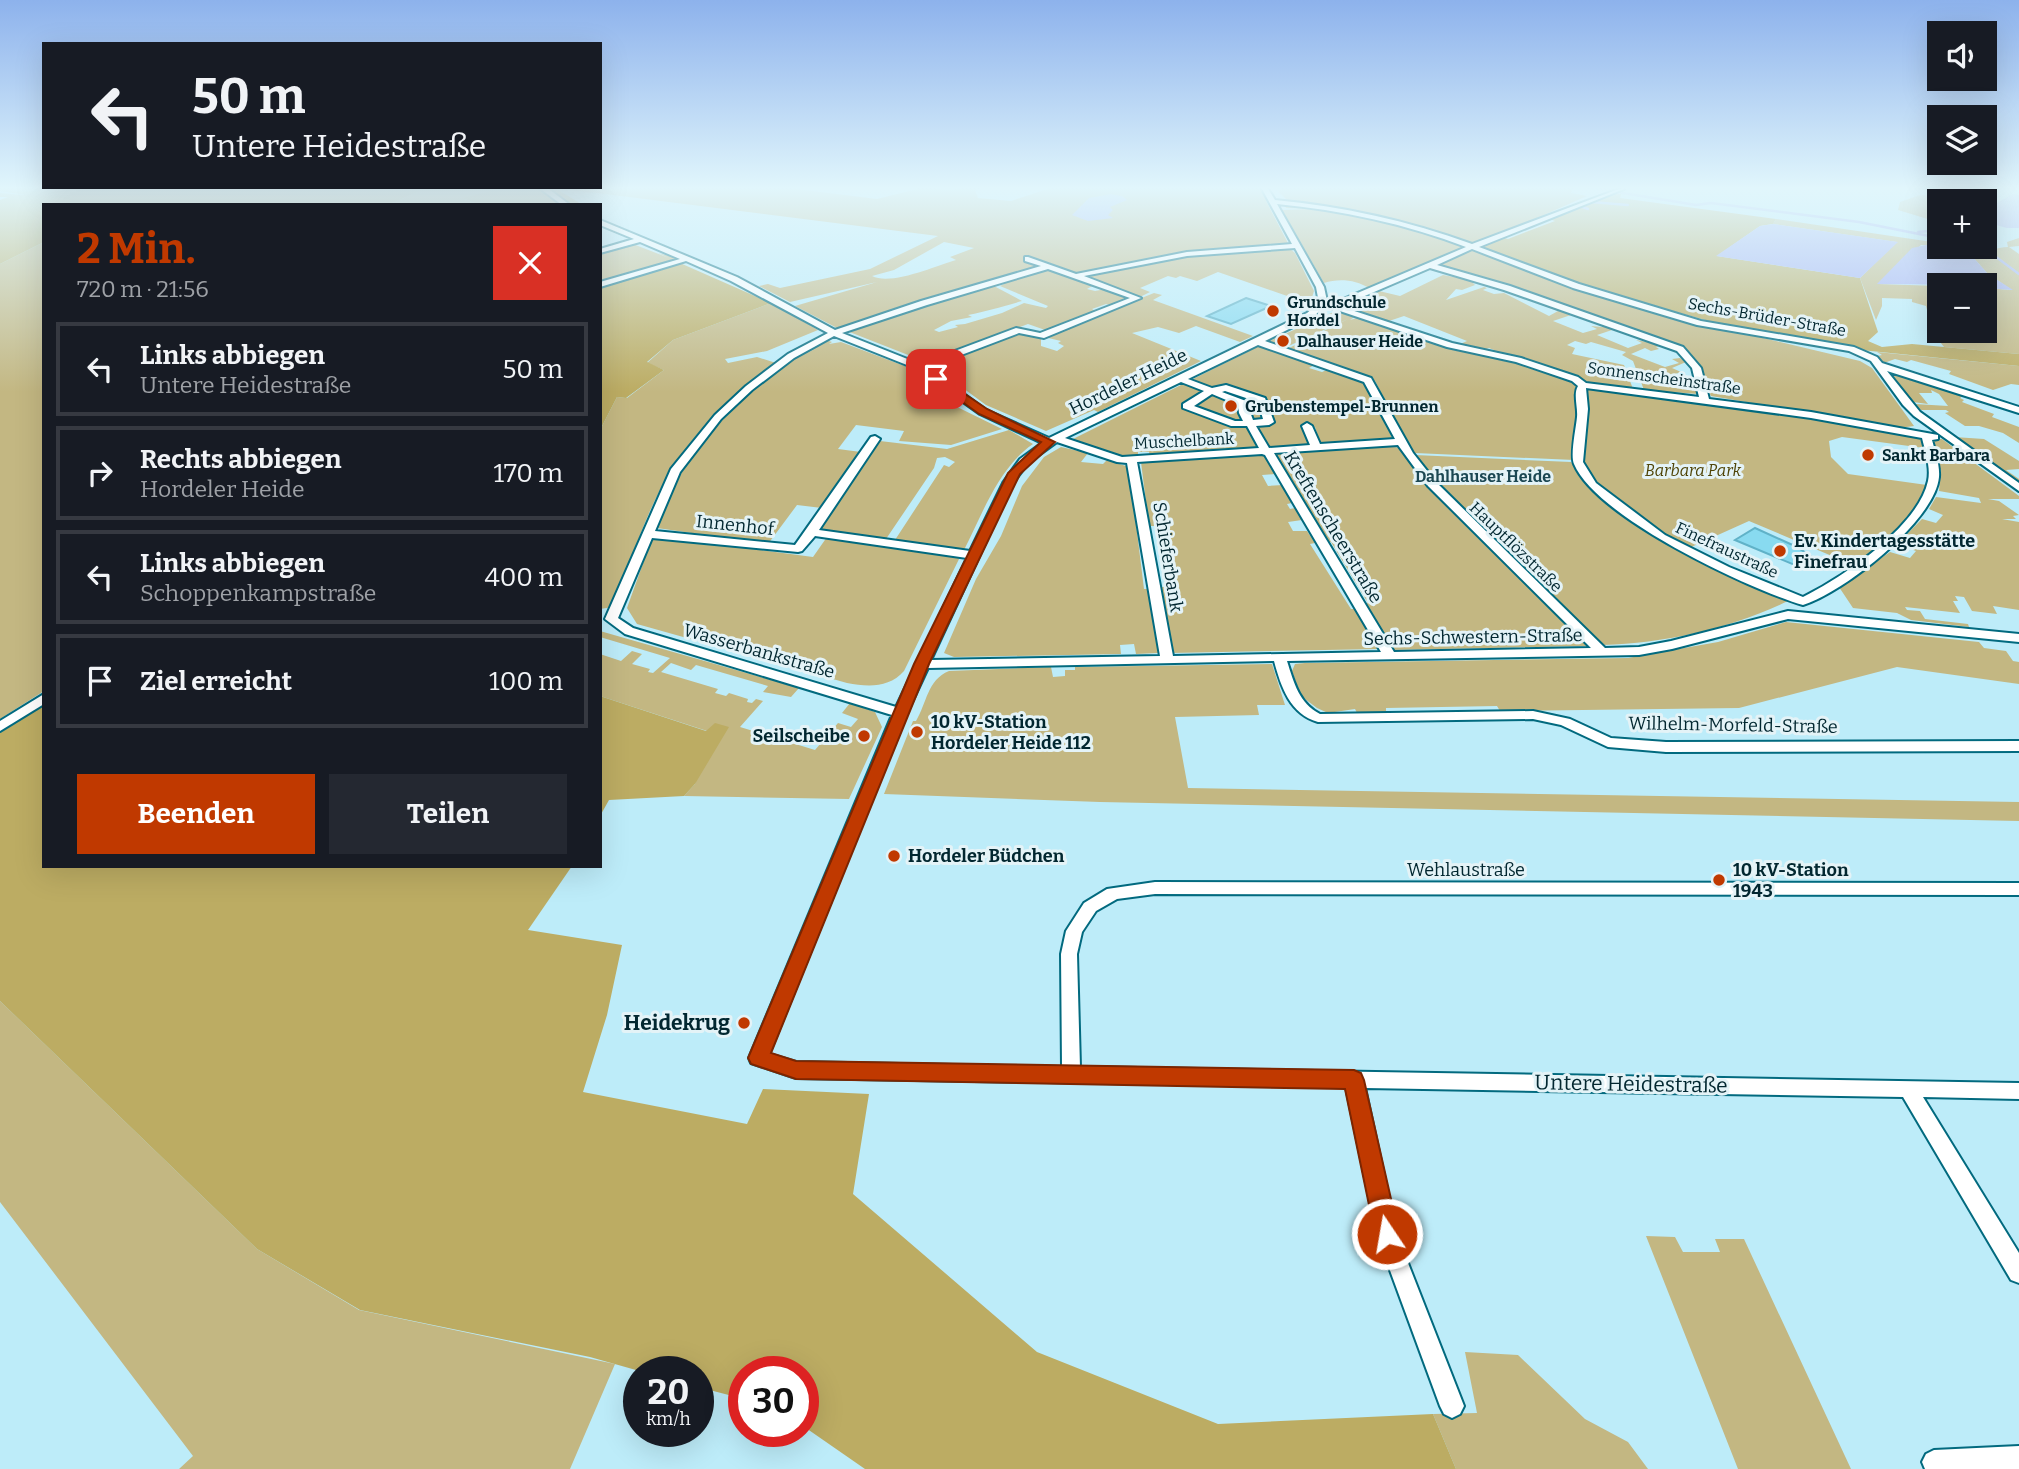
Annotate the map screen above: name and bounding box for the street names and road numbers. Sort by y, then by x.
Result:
street label: Sechs-Brüder-Straße [1687,294,1847,340]
street label: Hordeler Heide [1065,344,1191,420]
street label: Sonnenscheinstraße [1586,358,1742,398]
street label: Muschelbank [1133,429,1235,453]
street label: Kreftenscheerstraße [1279,447,1387,607]
street label: Hauptflözstraße [1466,498,1566,596]
street label: Schieferbank [1148,500,1188,614]
street label: Innenhof [695,510,777,540]
street label: Finefraustraße [1673,518,1781,582]
street label: Wasserbankstraße [681,619,837,683]
street label: Sechs-Schwestern-Straße [1363,624,1583,650]
street label: Wilhelm-Morfeld-Straße [1628,712,1838,738]
street label: Wehlaustraße [1407,859,1525,881]
street label: Untere Heidestraße [1534,1069,1728,1099]

